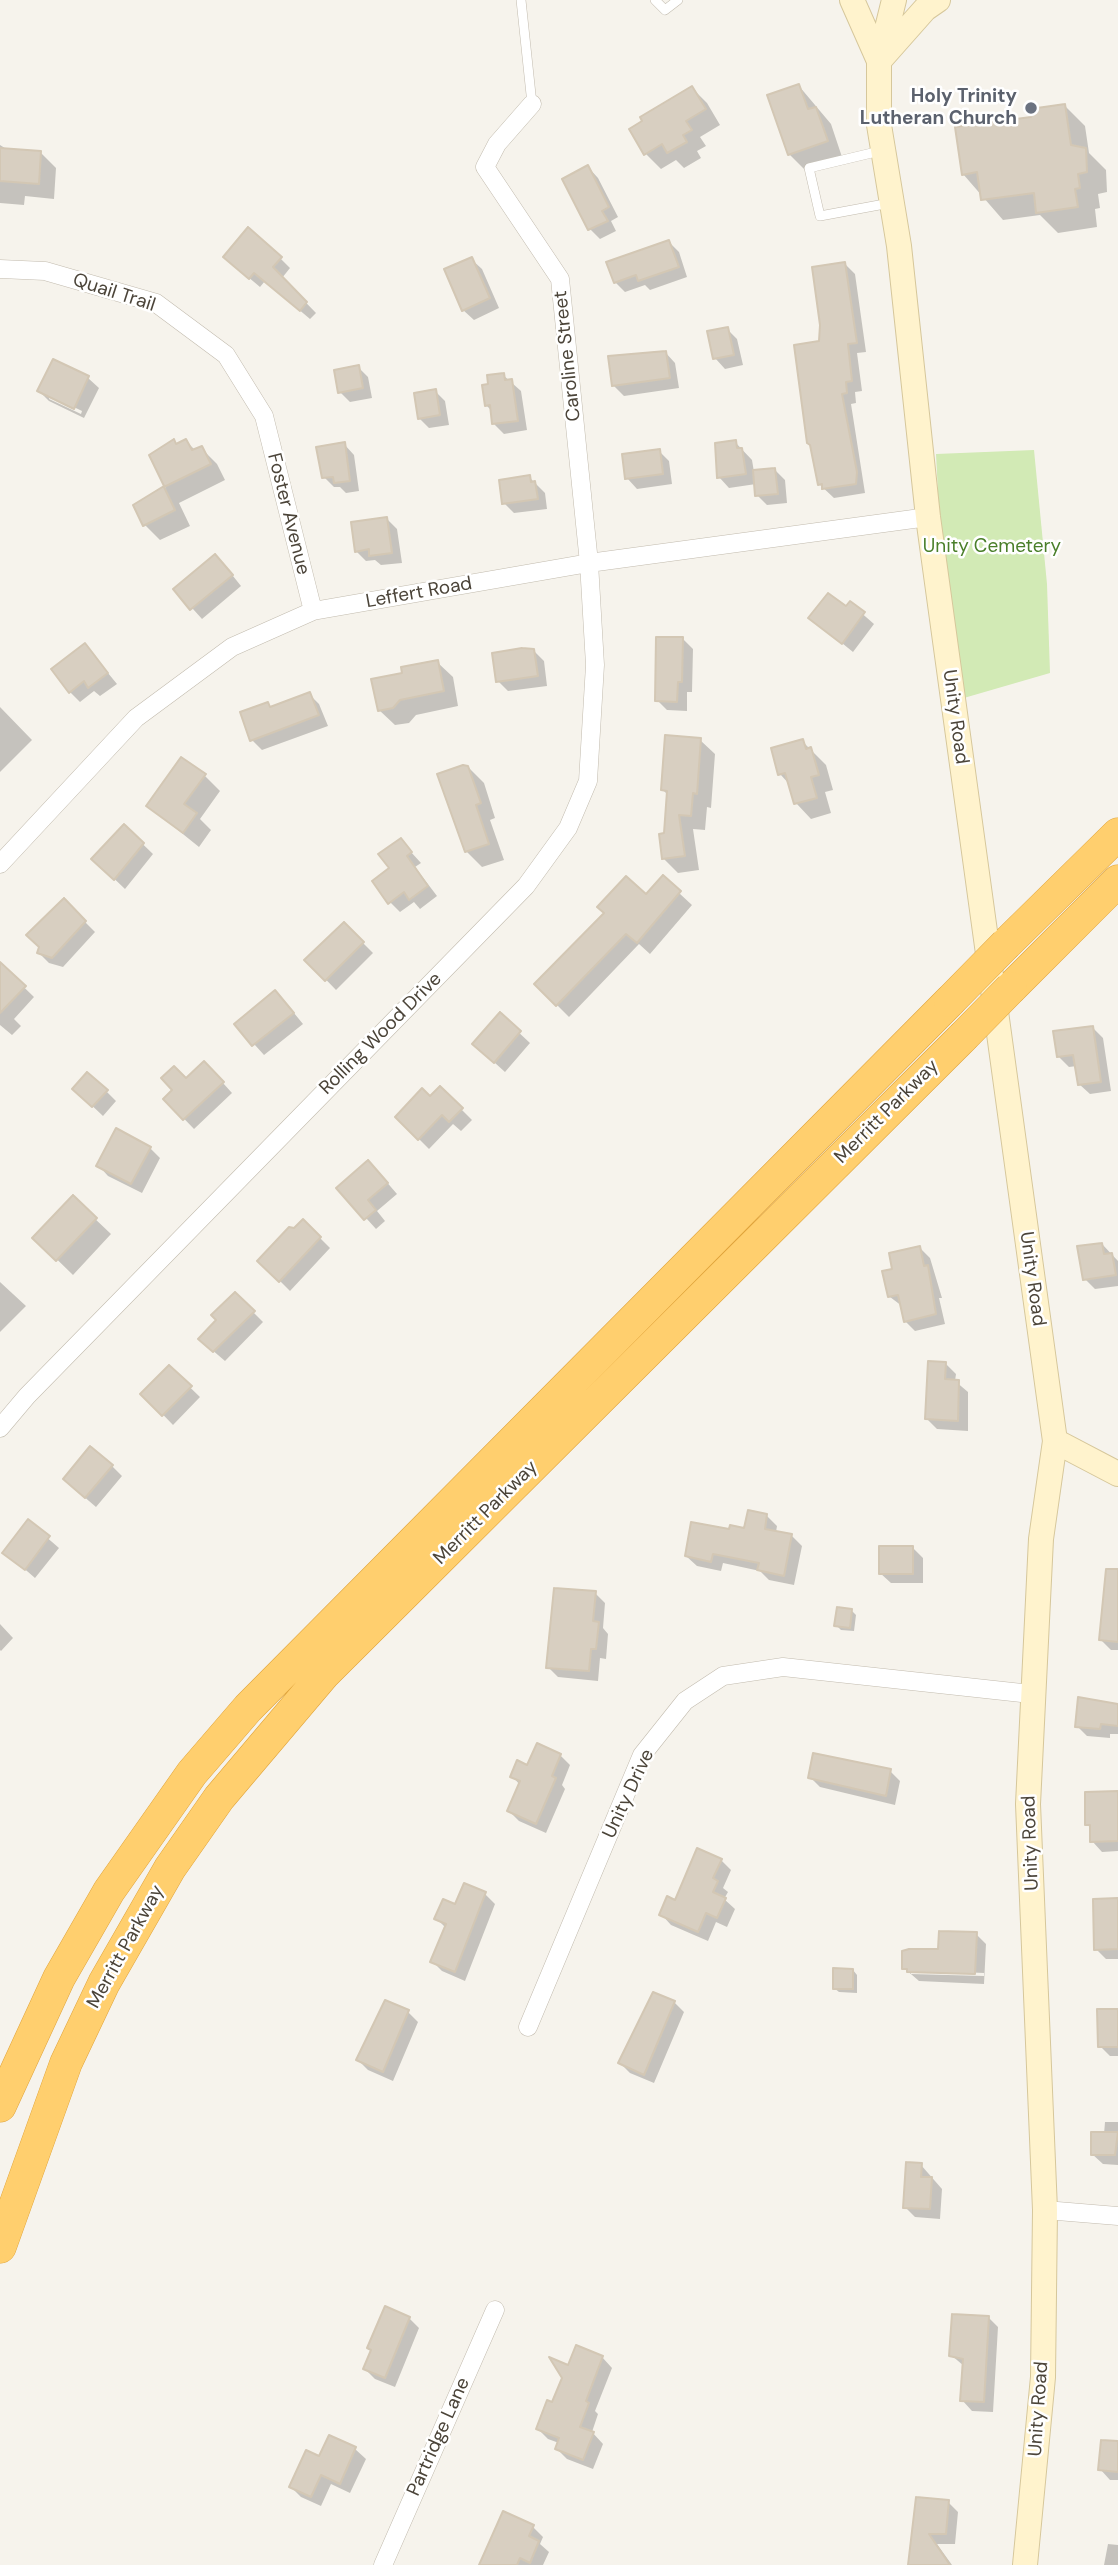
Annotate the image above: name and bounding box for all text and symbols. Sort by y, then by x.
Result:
place label: Holy Trinity Lutheran Church [860,86,1017,130]
marker: Holy Trinity Lutheran Church [1023,100,1039,116]
street label: Quail Trail [70,269,158,317]
street label: Caroline Street [550,290,586,422]
street label: Foster Avenue [262,451,314,577]
park label: Unity Cemetery [923,536,1061,558]
street label: Leffert Road [364,572,474,614]
street label: Unity Road [937,668,973,766]
street label: Rolling Wood Drive [315,968,447,1100]
street label: Merritt Parkway [830,1055,944,1169]
street label: Unity Road [1014,1230,1050,1328]
street label: Merritt Parkway [429,1456,543,1570]
street label: Unity Drive [598,1746,660,1842]
street label: Unity Road [1018,1795,1044,1891]
street label: Merritt Parkway [83,1881,169,2013]
street label: Unity Road [1024,2361,1054,2457]
street label: Partridge Lane [403,2374,475,2500]

